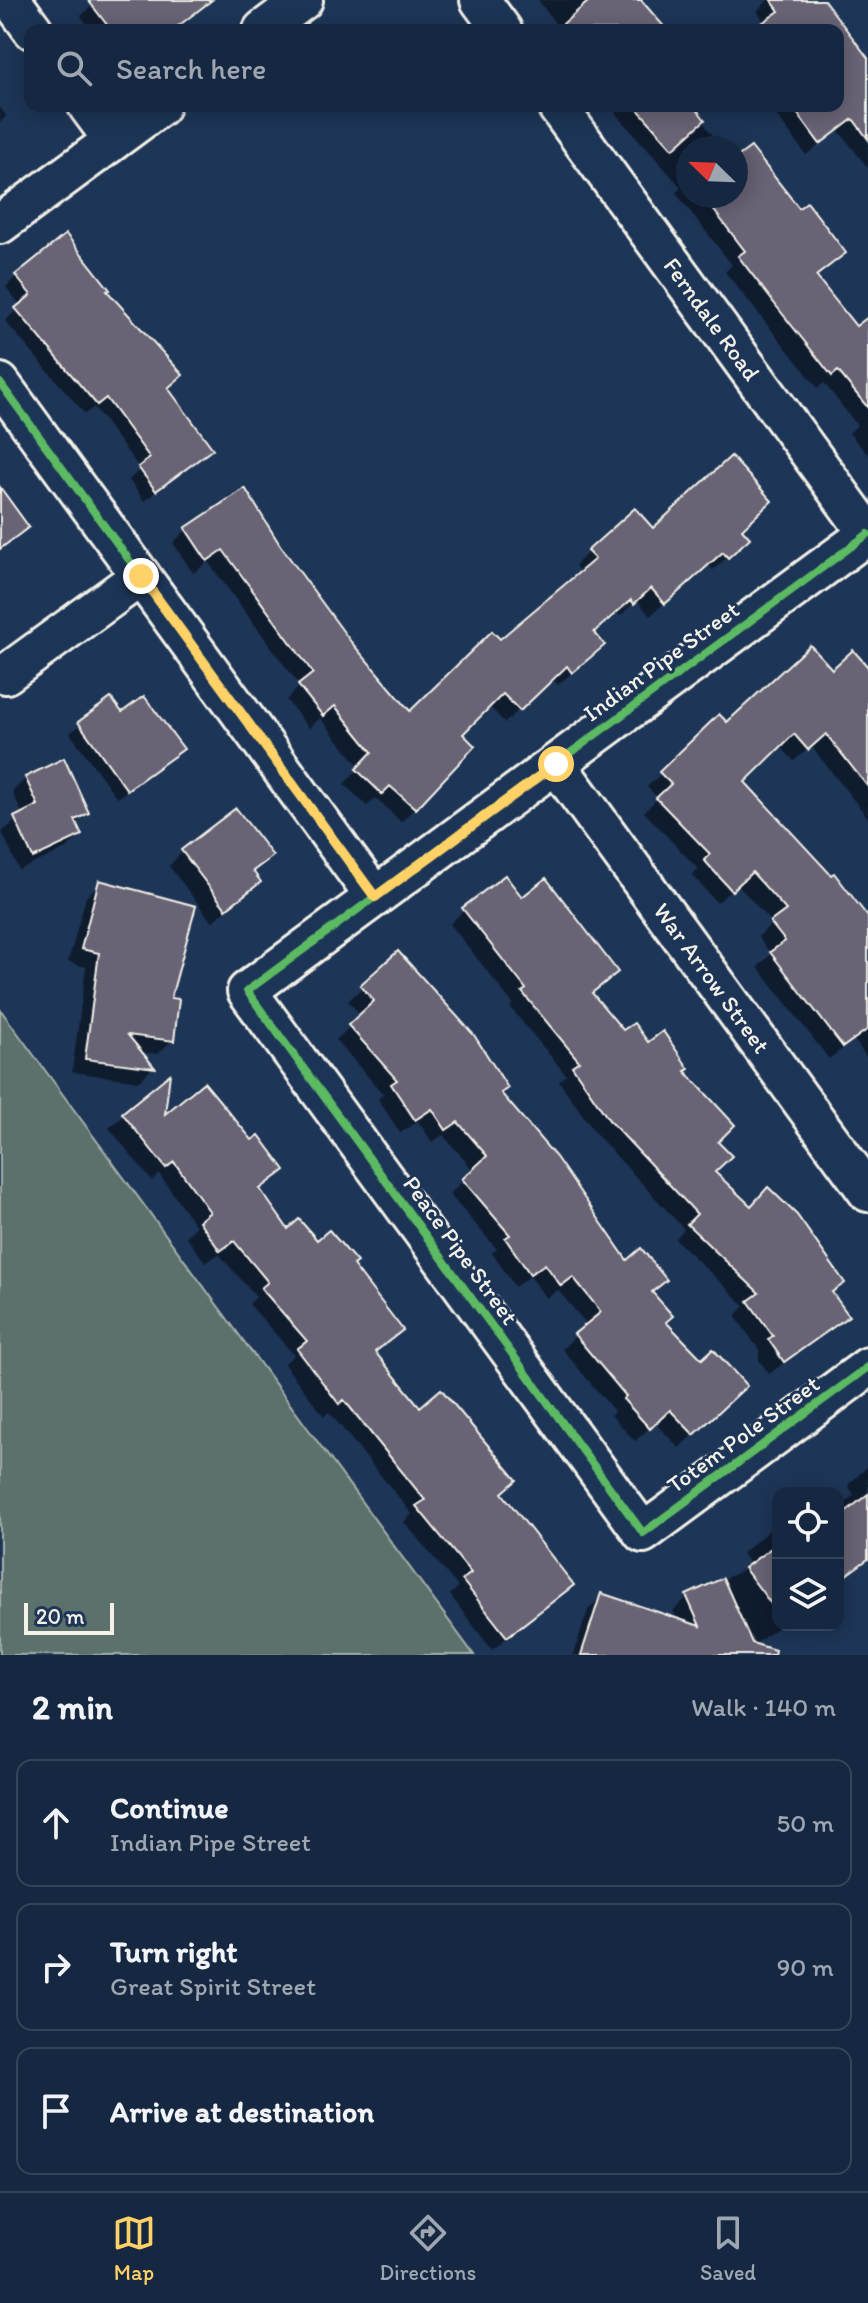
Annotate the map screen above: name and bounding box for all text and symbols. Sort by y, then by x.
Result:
search box [24,24,844,112]
icon: search [52,46,96,90]
text: Search here [116,50,266,87]
north arrow [676,136,748,208]
street label: Ferndale Road [658,252,767,386]
route end [123,558,159,594]
street label: Indian Pipe Street [577,595,745,727]
route start [538,746,574,782]
street label: War Arrow Street [648,897,776,1059]
street label: Peace Pipe Street [397,1170,525,1330]
street label: Totem Pole Street [661,1369,825,1499]
map controls [772,1487,844,1631]
button: locate [772,1487,844,1559]
button: layers [772,1559,844,1631]
scale bar [24,1599,114,1635]
text: 20 m [36,1603,85,1630]
text: 2 min [32,1687,113,1728]
text: Walk · 140 m [691,1691,836,1723]
text: Continue [110,1789,229,1826]
icon: ahead [34,1801,78,1845]
text: 50 m [777,1807,834,1839]
text: Indian Pipe Street [110,1826,311,1858]
text: Turn right [110,1933,238,1970]
icon: right [34,1945,78,1989]
text: 90 m [777,1951,834,1983]
text: Great Spirit Street [110,1970,316,2002]
icon: arrive [34,2089,78,2133]
text: Arrive at destination [110,2093,374,2130]
tab: Map [112,2211,156,2286]
tab: Directions [380,2211,476,2286]
tab: Saved [700,2211,756,2286]

